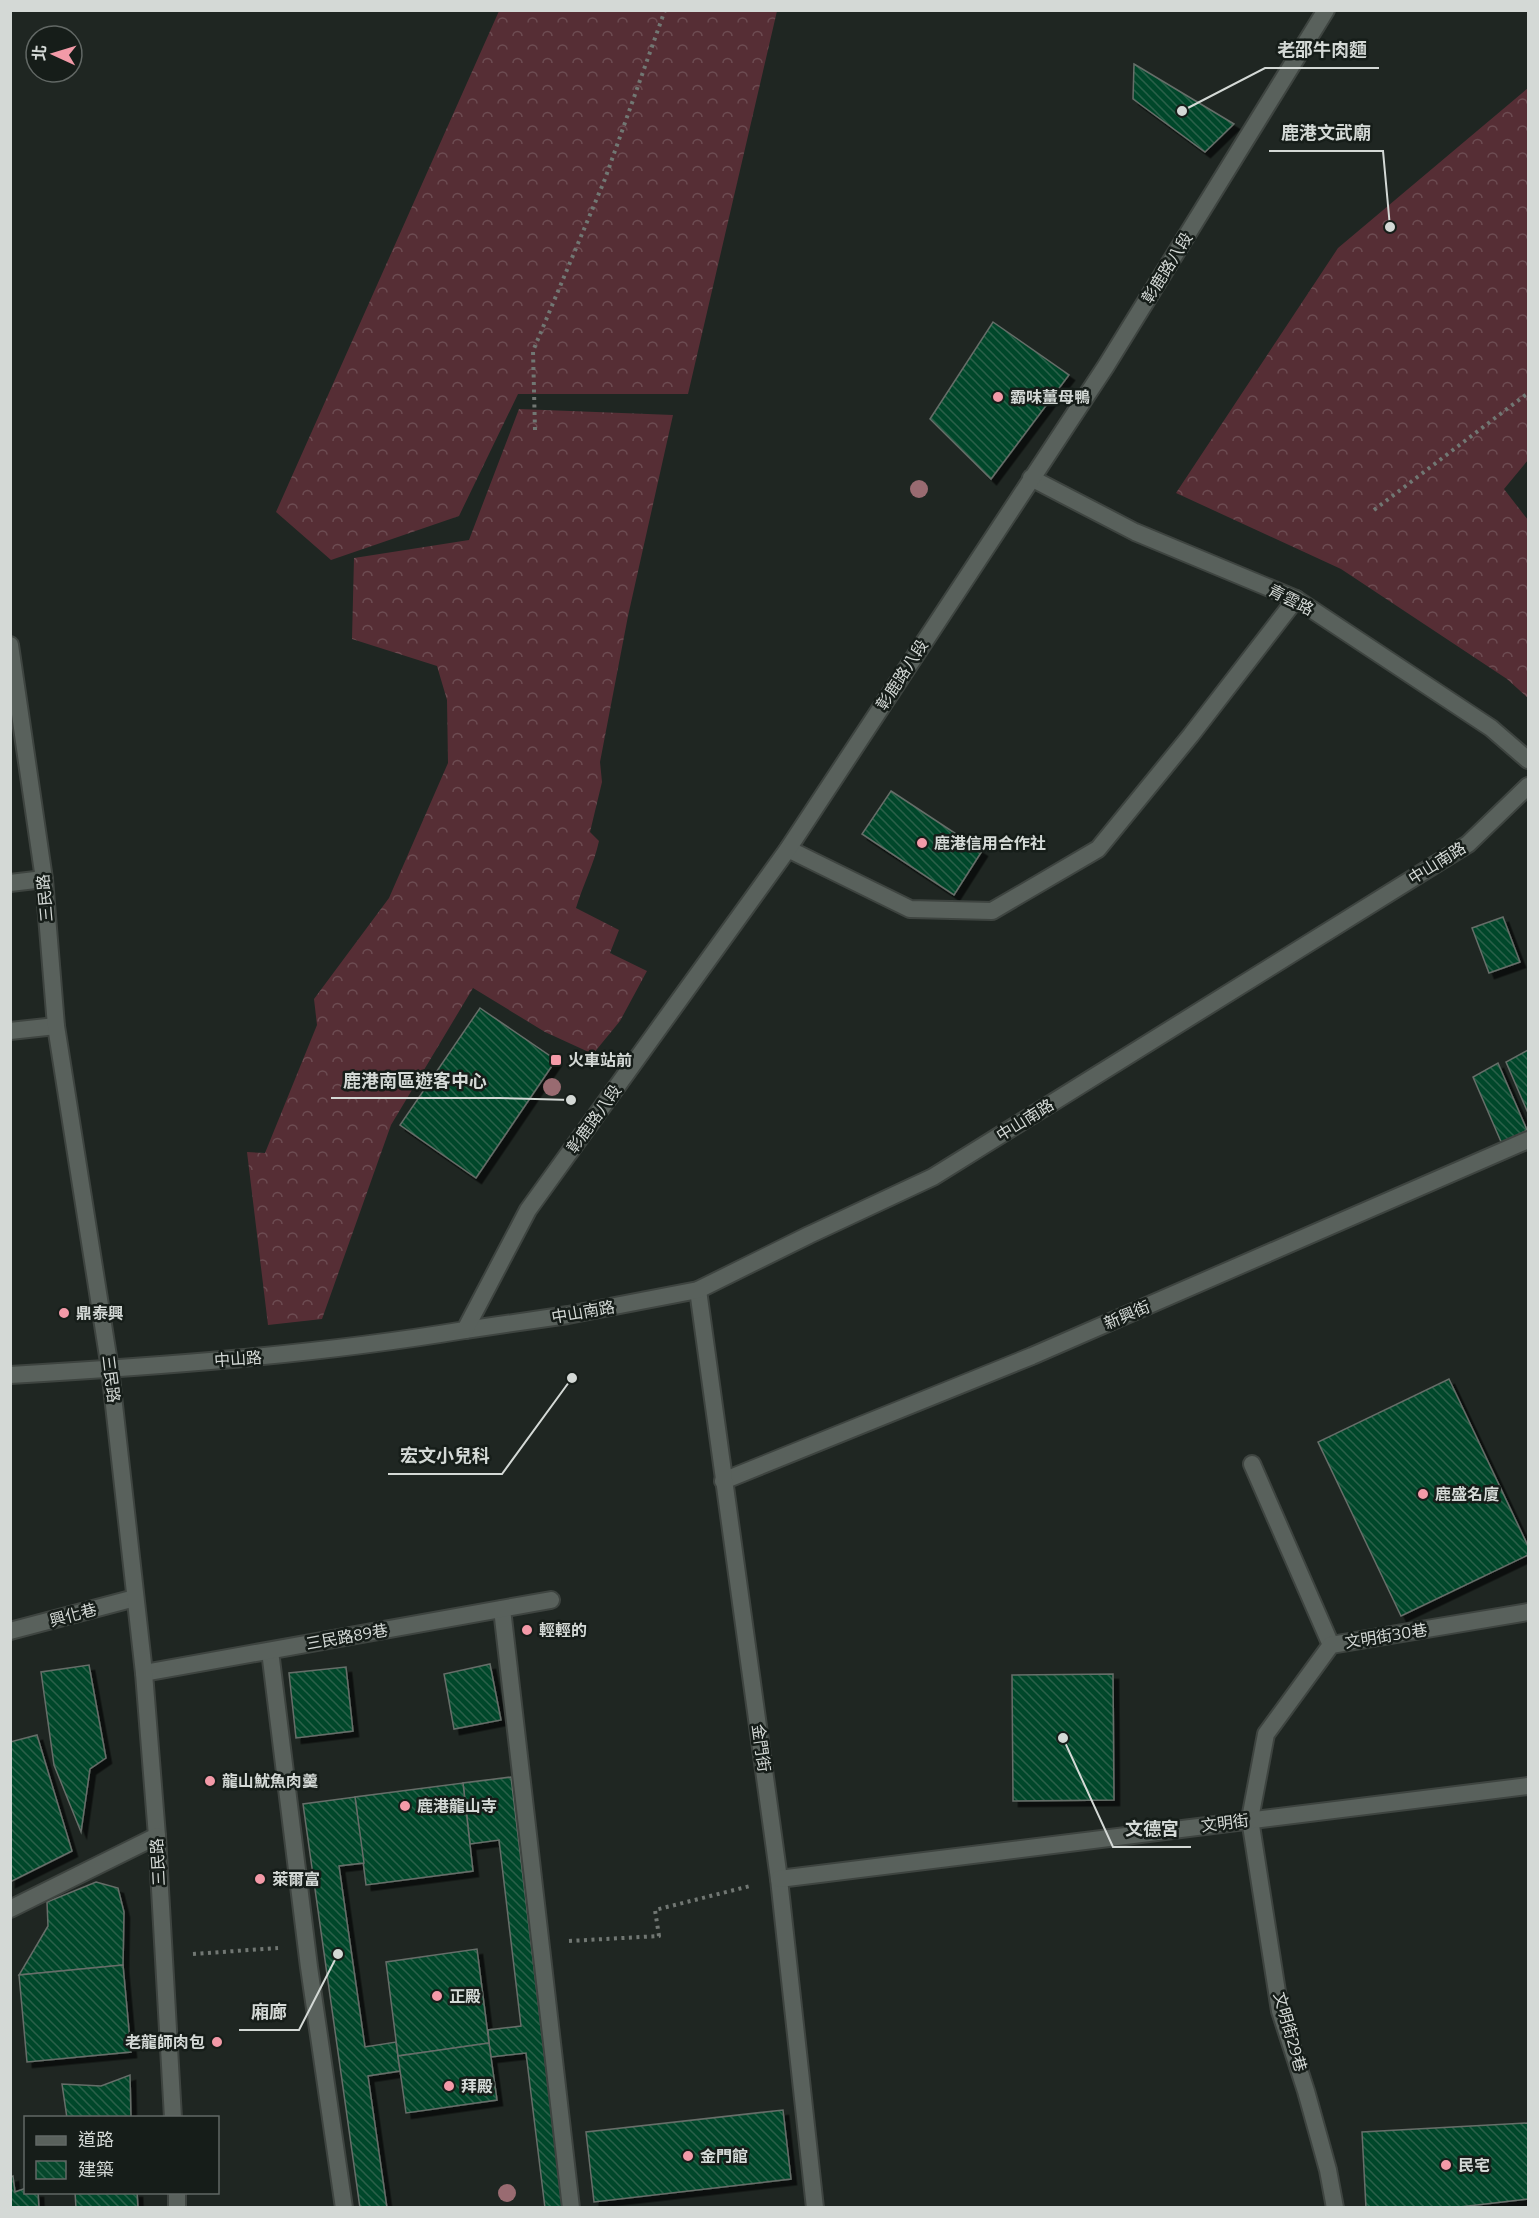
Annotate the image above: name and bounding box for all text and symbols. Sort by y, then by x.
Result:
north arrow [24,24,84,84]
callout: 老邵牛肉麵 [1265,32,1379,68]
text: 老邵牛肉麵 [1277,39,1367,61]
text: 北 [29,44,50,62]
callout: 鹿港文武廟 [1269,115,1383,151]
text: 鹿港文武廟 [1281,122,1371,144]
street label: 彰鹿路八段 [1138,229,1196,307]
place label: 霸味薑母鴨 [1010,388,1090,407]
marker: 霸味薑母鴨 [991,390,1005,404]
street label: 青雲路 [1265,581,1317,619]
street label: 彰鹿路八段 [872,636,932,714]
place label: 鹿港信用合作社 [934,834,1046,853]
marker: 鹿港信用合作社 [915,836,929,850]
street label: 中山南路 [1405,838,1469,888]
street label: 三民路 [33,873,57,923]
place label: 火車站前 [568,1051,632,1070]
marker: 火車站前 [549,1053,563,1067]
callout: 鹿港南區遊客中心 [331,1062,499,1098]
text: 鹿港南區遊客中心 [343,1070,487,1092]
street label: 彰鹿路八段 [563,1081,625,1157]
street label: 中山南路 [993,1095,1057,1145]
street label: 中山南路 [550,1297,616,1327]
street label: 新興街 [1101,1297,1153,1333]
place label: 鼎泰興 [76,1304,124,1323]
marker: 鼎泰興 [57,1306,71,1320]
street label: 中山路 [213,1348,263,1370]
street label: 三民路 [99,1354,123,1404]
callout: 宏文小兒科 [388,1438,502,1474]
text: 宏文小兒科 [400,1445,490,1467]
place label: 鹿盛名廈 [1435,1485,1499,1504]
marker: 鹿盛名廈 [1416,1487,1430,1501]
street label: 興化巷 [47,1600,99,1630]
street label: 三民路89巷 [304,1620,390,1654]
street label: 文明街30巷 [1343,1620,1429,1652]
place label: 輕輕的 [539,1621,587,1640]
marker: 輕輕的 [520,1623,534,1637]
street label: 金門街 [748,1723,774,1773]
place label: 龍山魷魚肉羹 [222,1772,318,1791]
marker: 龍山魷魚肉羹 [203,1774,217,1788]
place label: 鹿港龍山寺 [417,1797,497,1816]
marker: 鹿港龍山寺 [398,1799,412,1813]
callout: 文德宮 [1113,1811,1191,1847]
street label: 文明街 [1200,1811,1250,1835]
text: 文德宮 [1125,1818,1179,1840]
street label: 三民路 [147,1838,169,1886]
place label: 萊爾富 [272,1870,320,1889]
marker: 萊爾富 [253,1872,267,1886]
place label: 正殿 [449,1987,481,2006]
marker: 正殿 [430,1989,444,2003]
street label: 文明街29巷 [1270,1990,1310,2074]
callout: 廂廊 [239,1994,299,2030]
text: 廂廊 [251,2001,287,2023]
place label: 老龍師肉包 [125,2033,205,2052]
marker: 老龍師肉包 [210,2035,224,2049]
place label: 拜殿 [461,2077,493,2096]
marker: 拜殿 [442,2079,456,2093]
legend [24,2116,219,2194]
text: 道路 [78,2129,114,2151]
place label: 金門館 [700,2147,748,2166]
marker: 金門館 [681,2149,695,2163]
place label: 民宅 [1458,2156,1490,2175]
marker: 民宅 [1439,2158,1453,2172]
text: 建築 [78,2159,114,2181]

